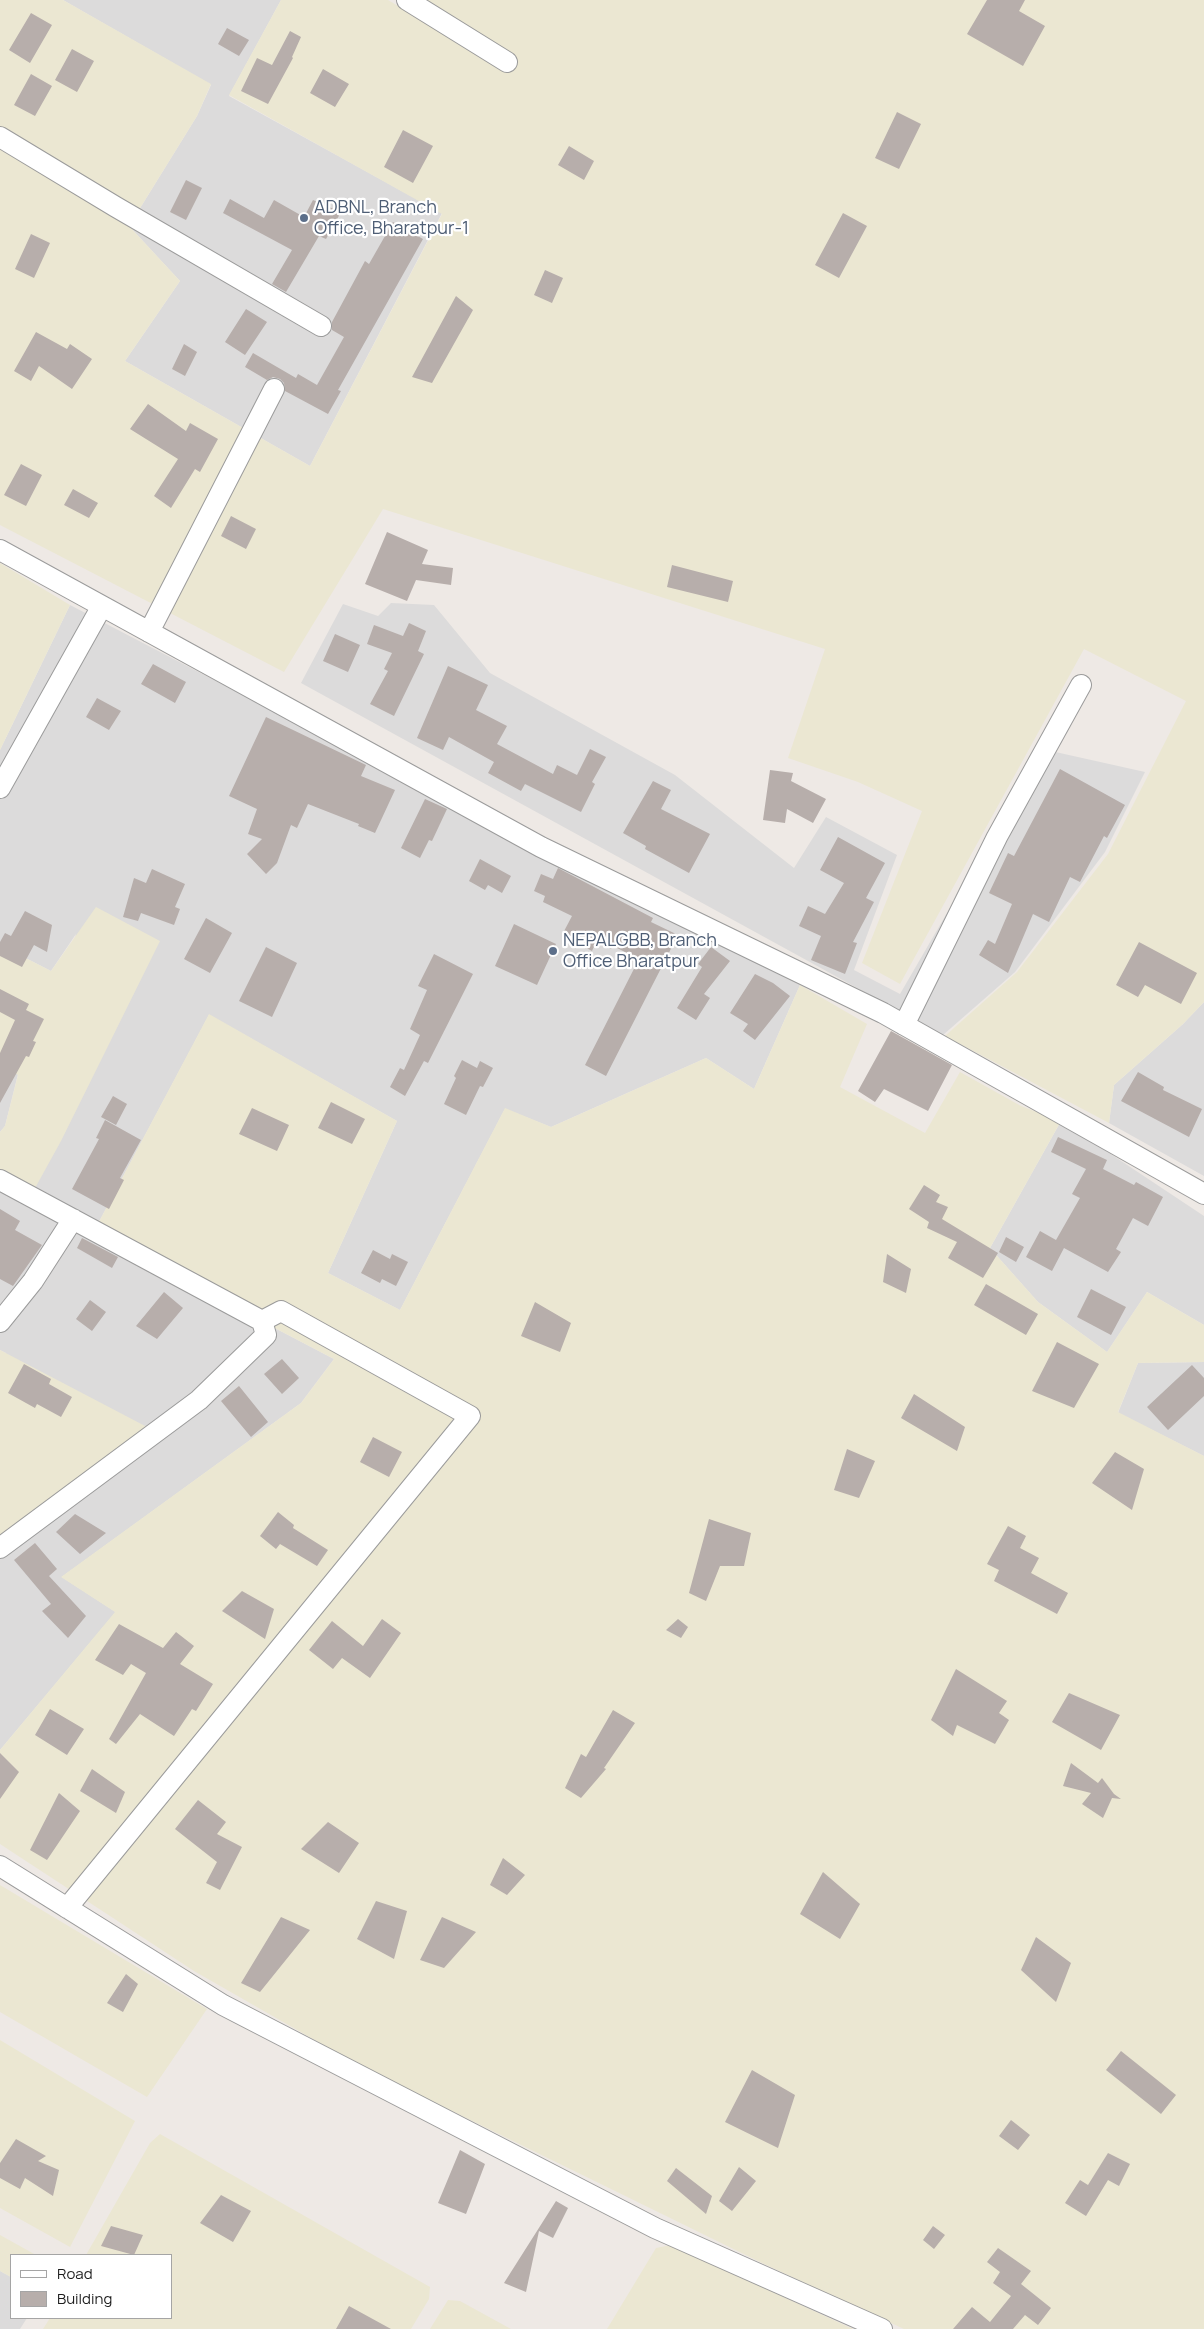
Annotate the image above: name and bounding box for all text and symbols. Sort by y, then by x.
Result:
place label: ADBNL, Branch Office, Bharatpur-1 [314,197,469,240]
marker: ADBNL, Branch Office, Bharatpur-1 [298,212,310,224]
place label: NEPALGBB, Branch Office Bharatpur [563,930,717,972]
marker: NEPALGBB, Branch Office Bharatpur [547,945,559,957]
legend [10,2254,172,2319]
text: Road [57,2263,93,2284]
text: Building [57,2288,112,2309]

